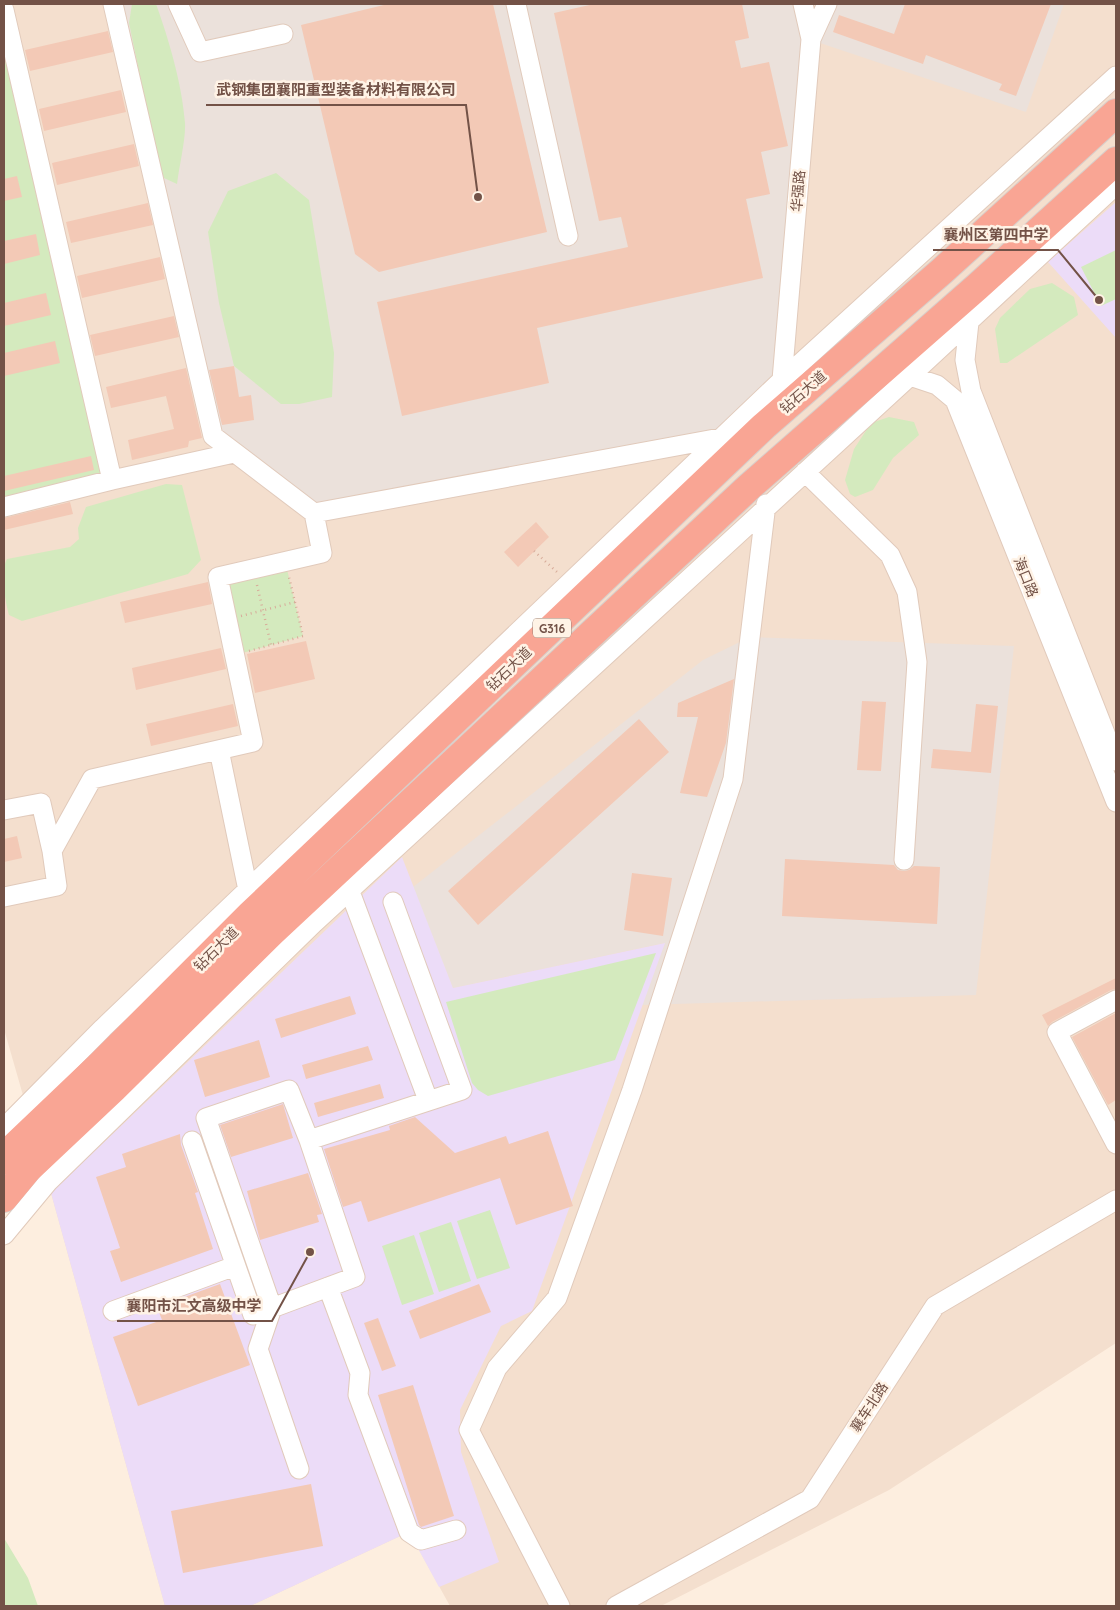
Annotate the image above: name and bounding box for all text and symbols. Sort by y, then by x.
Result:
callout: 武钢集团襄阳重型装备材料有限公司 [206,75,466,105]
text: 武钢集团襄阳重型装备材料有限公司 [216,80,456,99]
street label: 华强路 [787,169,809,213]
callout: 襄州区第四中学 [933,220,1058,250]
text: 襄州区第四中学 [943,225,1049,244]
street label: 钻石大道 [776,367,830,417]
street label: 海口路 [1010,554,1042,600]
road number: G316 [533,618,571,638]
street label: 钻石大道 [483,643,535,695]
street label: 钻石大道 [190,923,242,975]
callout: 襄阳市汇文高级中学 [117,1291,272,1321]
text: 襄阳市汇文高级中学 [126,1296,262,1315]
street label: 襄车北路 [846,1379,892,1435]

